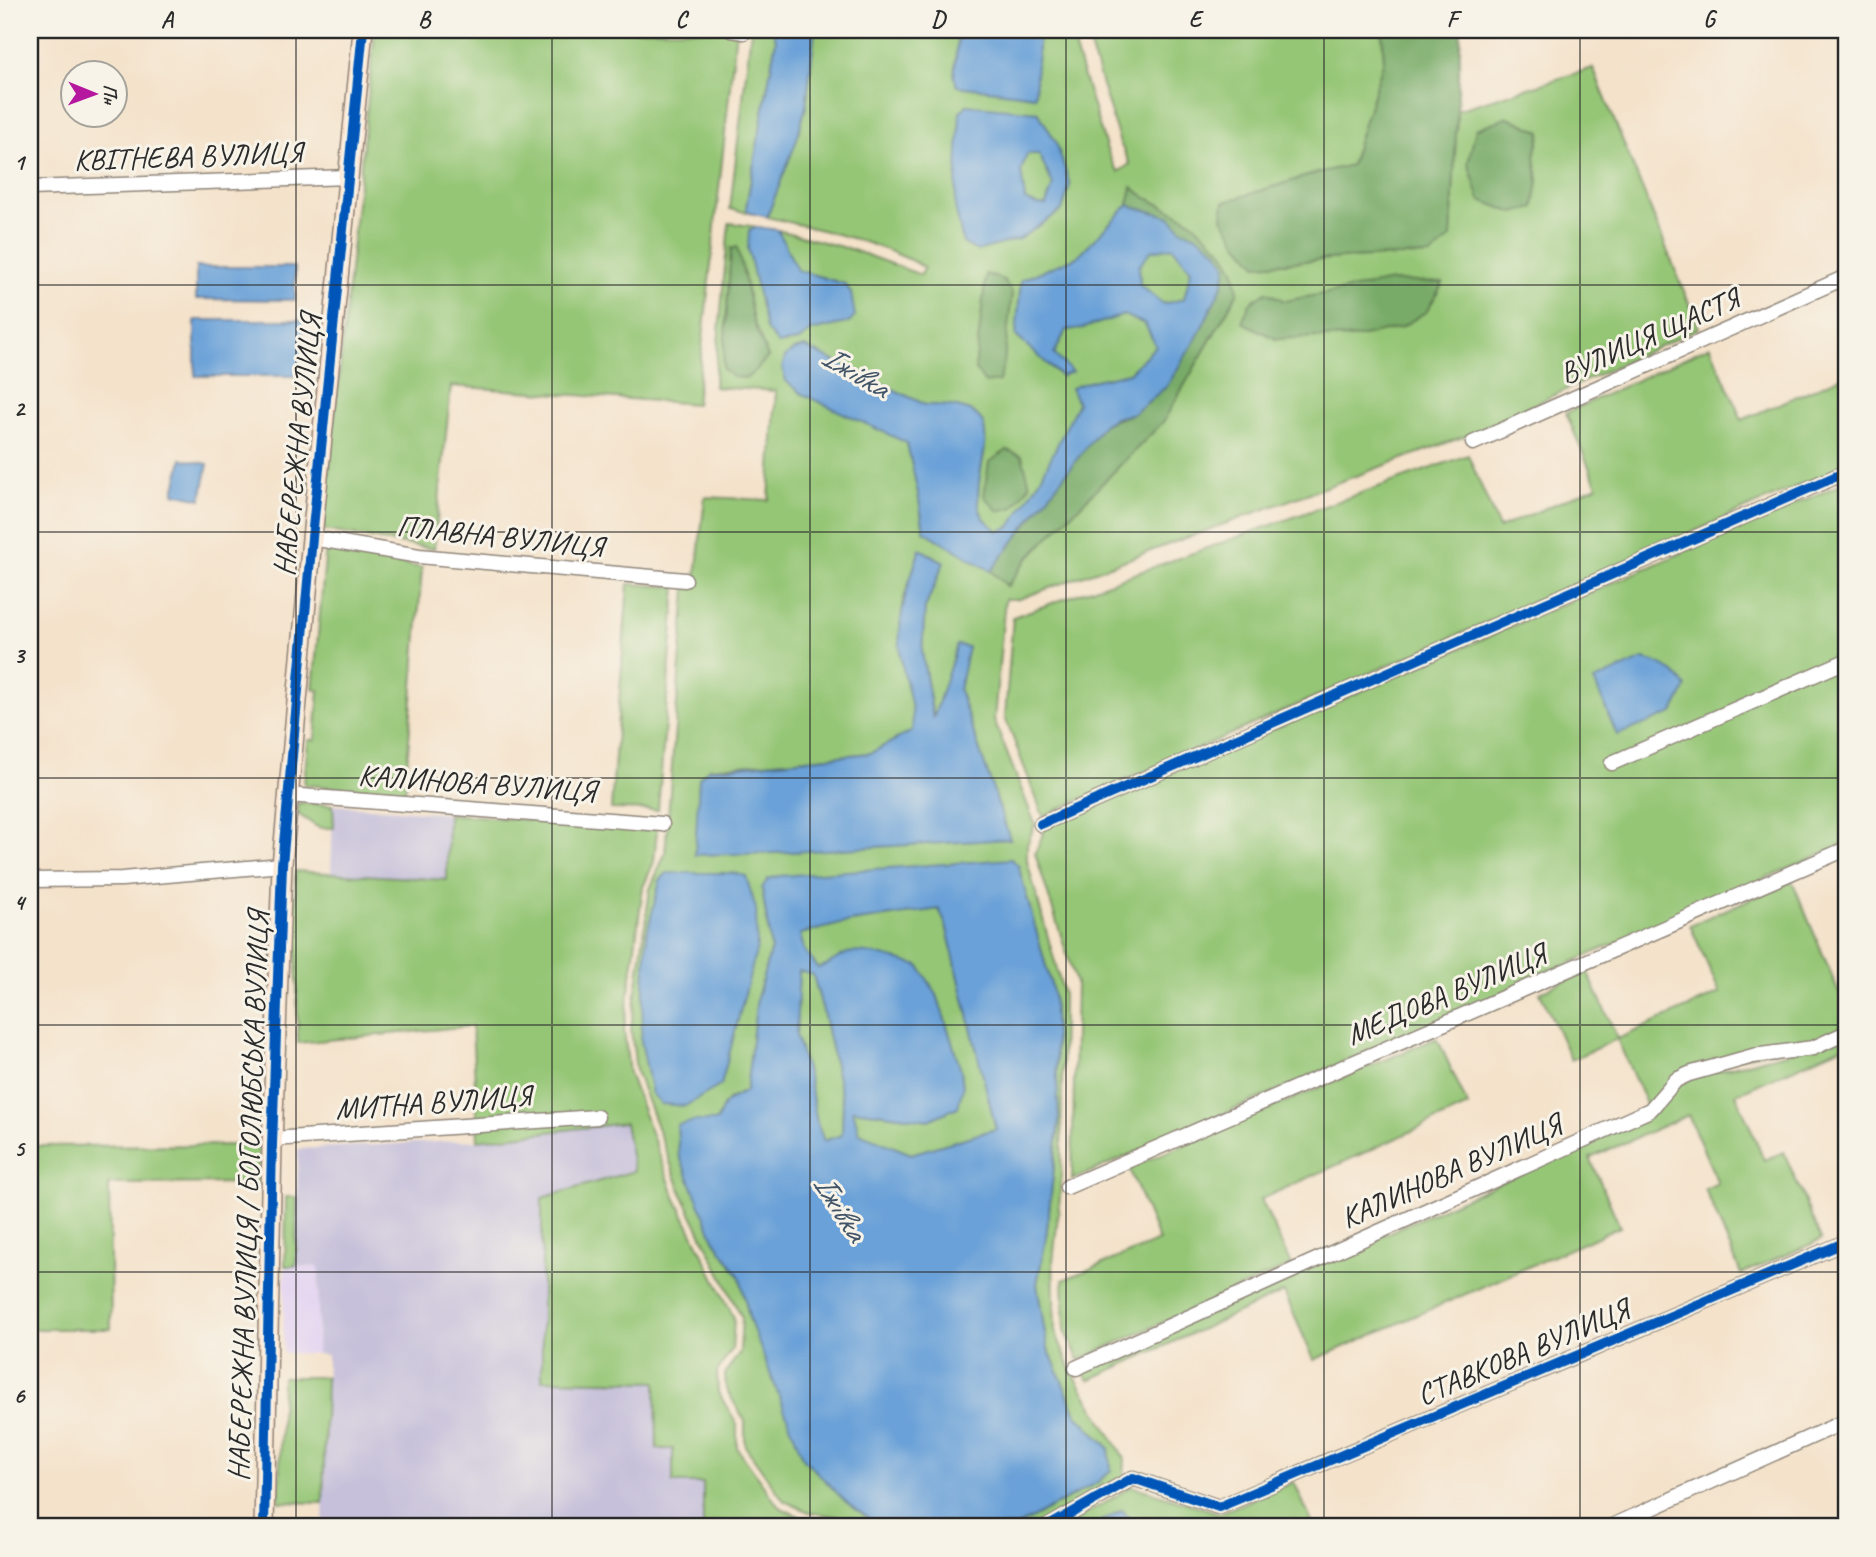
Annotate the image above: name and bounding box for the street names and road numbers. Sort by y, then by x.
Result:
street label: КВІТНЕВА ВУЛИЦЯ [73,133,307,179]
street label: ВУЛИЦЯ ЩАСТЯ [1553,278,1749,393]
street label: НАБЕРЕЖНА ВУЛИЦЯ [264,308,330,578]
street label: ПЛАВНА ВУЛИЦЯ [395,506,610,566]
street label: КАЛИНОВА ВУЛИЦЯ [357,756,601,811]
street label: НАБЕРЕЖНА ВУЛИЦЯ / БОГОЛЮБСЬКА ВУЛИЦЯ [219,906,277,1482]
street label: МЕДОВА ВУЛИЦЯ [1340,933,1555,1053]
street label: МИТНА ВУЛИЦЯ [334,1076,537,1128]
street label: КАЛИНОВА ВУЛИЦЯ [1335,1103,1571,1237]
street label: СТАВКОВА ВУЛИЦЯ [1411,1289,1639,1414]

